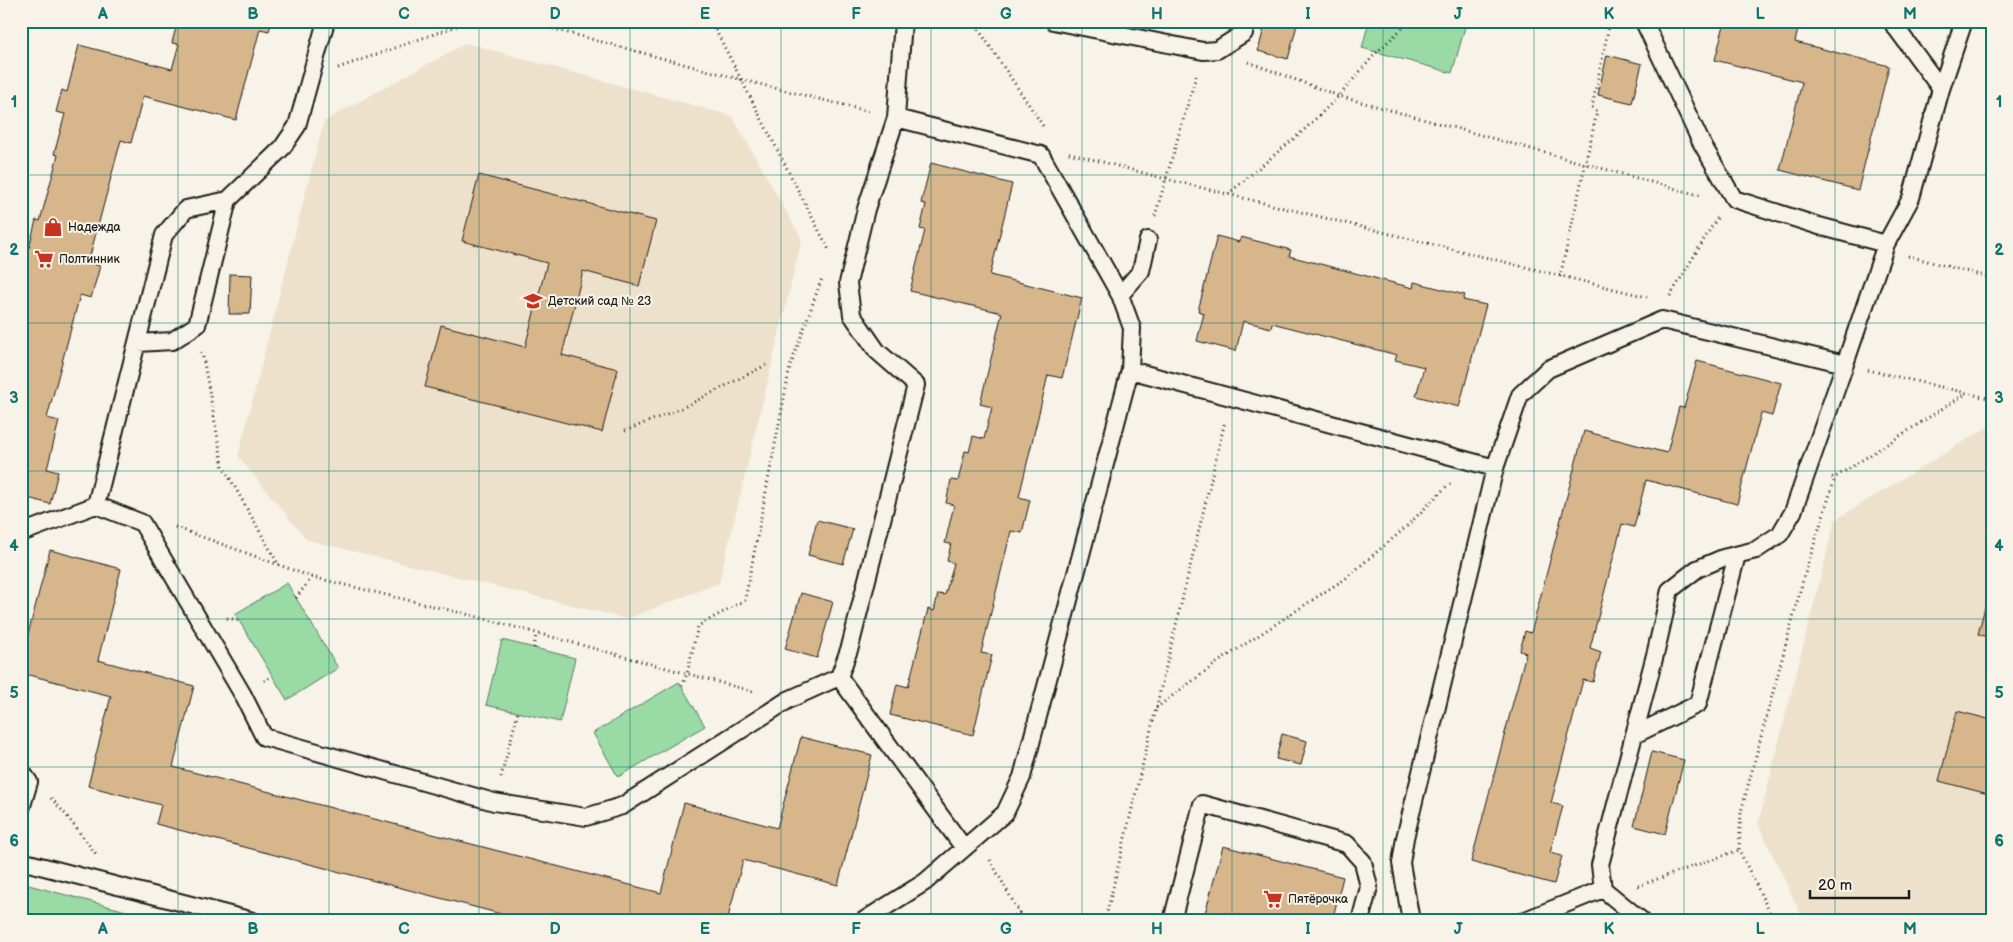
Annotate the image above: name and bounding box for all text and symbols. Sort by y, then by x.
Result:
text: A [97,5,108,24]
text: B [247,5,259,24]
text: C [398,5,410,24]
text: D [549,5,561,24]
text: E [700,5,710,24]
text: F [851,5,861,24]
text: G [1000,5,1012,24]
text: H [1151,5,1163,24]
text: I [1305,5,1311,24]
text: J [1454,5,1463,24]
text: K [1604,5,1615,24]
text: L [1755,5,1765,24]
text: M [1903,5,1917,24]
text: 1 [11,93,17,112]
text: 1 [1996,93,2002,112]
shop icon: Надежда [42,216,64,238]
place label: Надежда [68,220,121,235]
text: 2 [9,241,19,260]
text: 2 [1994,241,2004,260]
supermarket icon: Полтинник [33,248,55,270]
place label: Полтинник [59,252,121,267]
school or university icon: Детский сад № 23 [522,290,544,312]
place label: Детский сад № 23 [548,294,651,309]
text: 3 [9,389,19,408]
text: 3 [1994,389,2004,408]
text: 4 [9,537,19,556]
text: 4 [1994,537,2004,556]
text: 5 [9,684,19,703]
text: 5 [1994,684,2004,703]
text: 6 [9,832,19,851]
text: 6 [1994,832,2004,851]
scale bar [1810,867,1909,899]
text: 20 m [1818,876,1852,895]
supermarket icon: Пятёрочка [1262,888,1284,910]
place label: Пятёрочка [1288,892,1348,907]
text: A [97,920,108,939]
text: B [247,920,259,939]
text: C [398,920,410,939]
text: D [549,920,561,939]
text: E [700,920,710,939]
text: F [851,920,861,939]
text: G [1000,920,1012,939]
text: H [1151,920,1163,939]
text: I [1305,920,1311,939]
text: J [1454,920,1463,939]
text: K [1604,920,1615,939]
text: L [1755,920,1765,939]
text: M [1903,920,1917,939]

